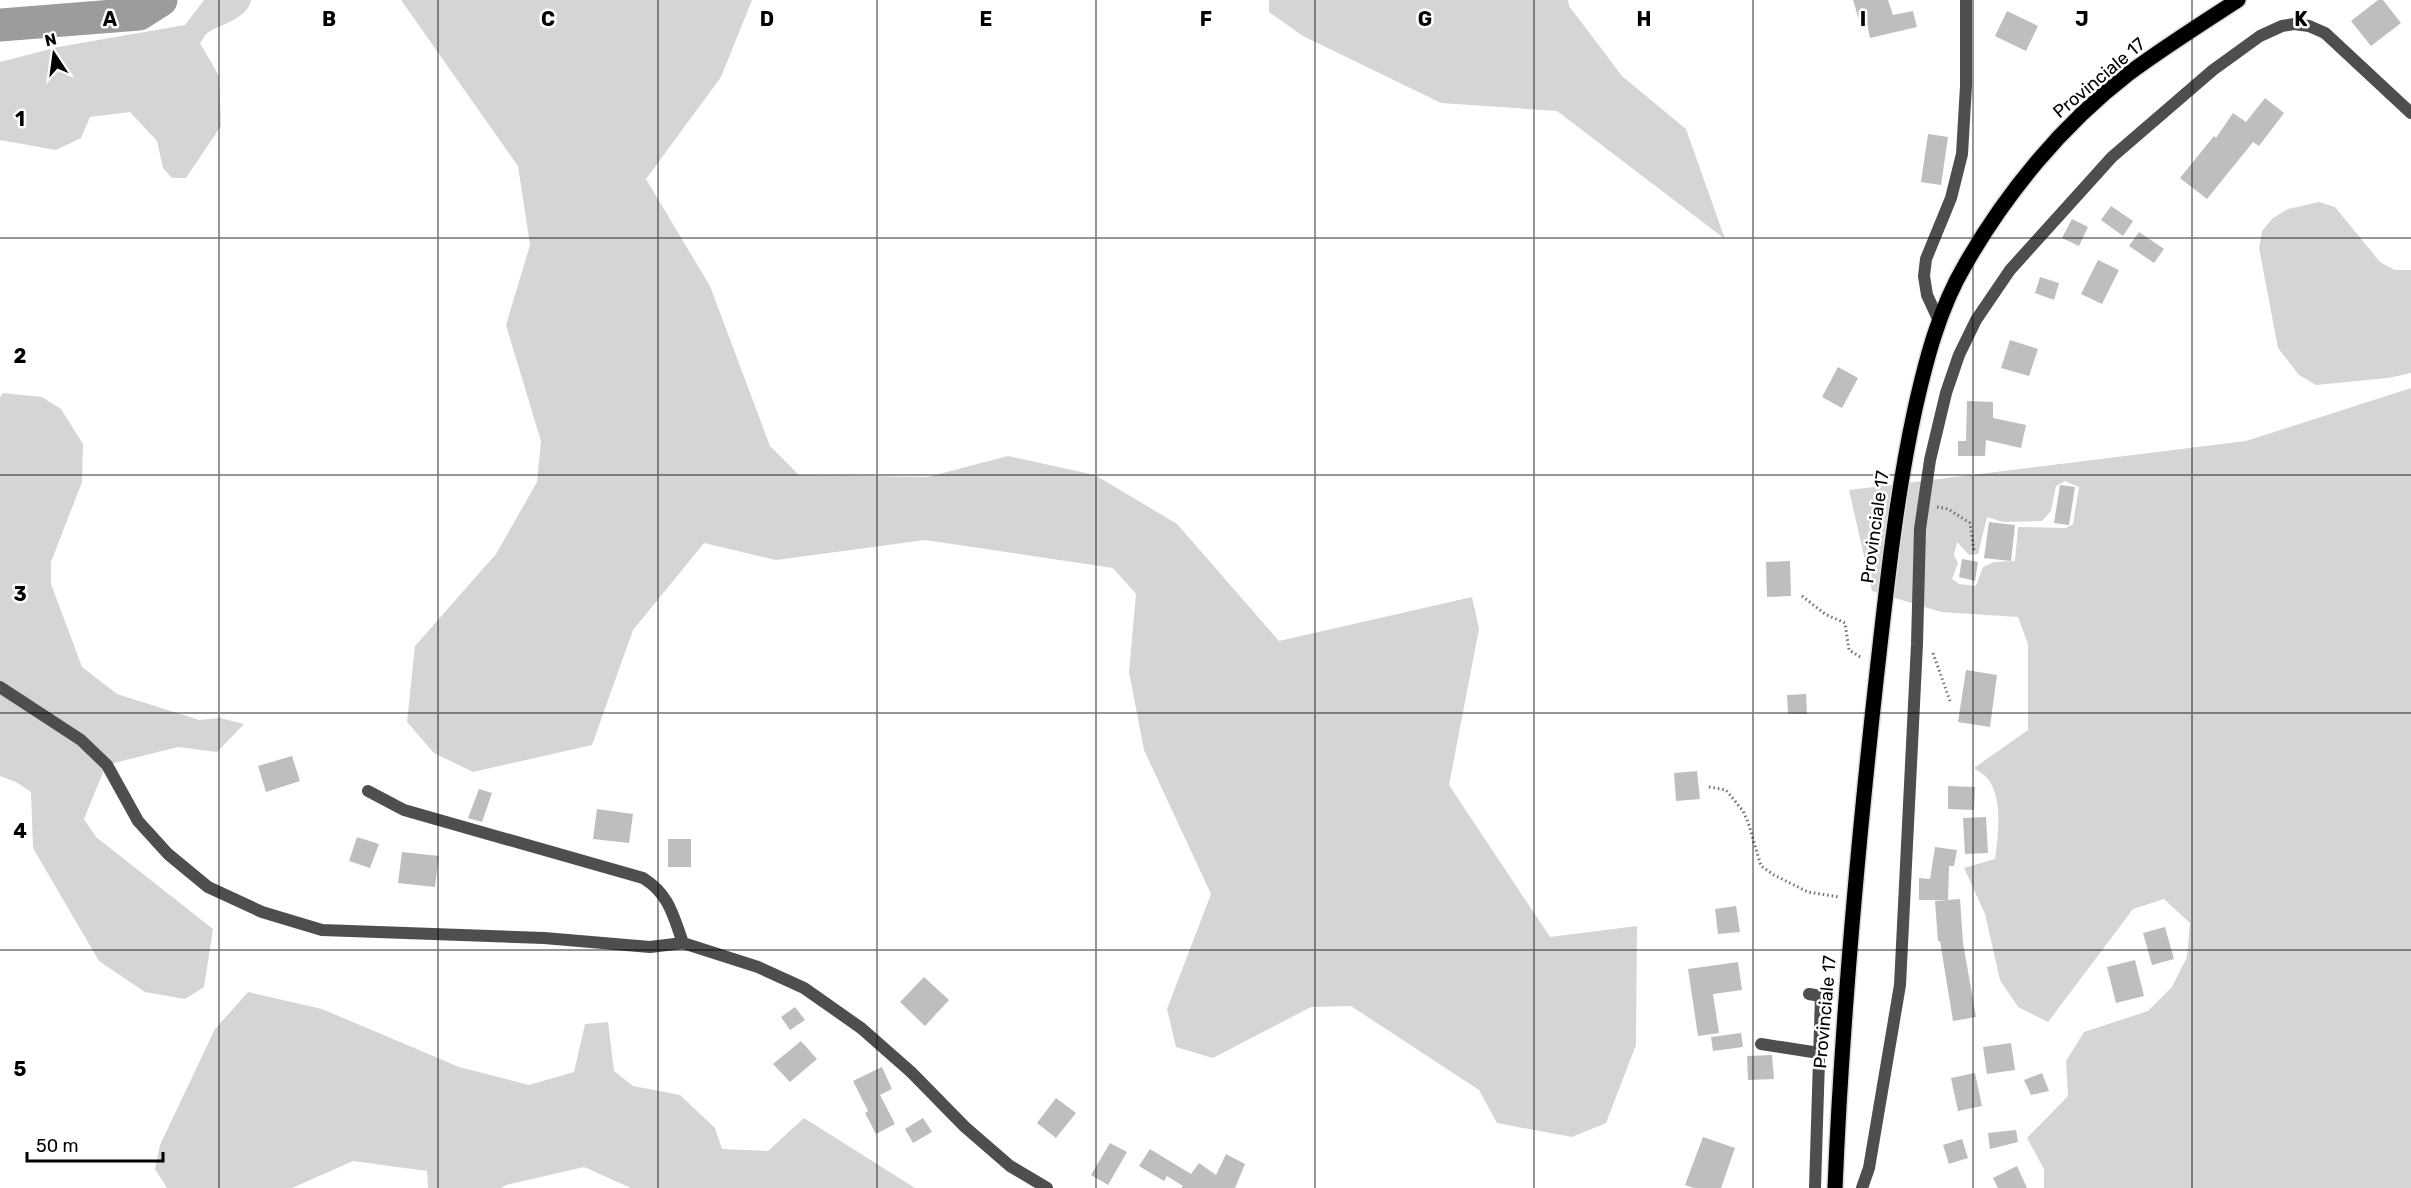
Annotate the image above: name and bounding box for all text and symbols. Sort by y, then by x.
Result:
text: A [103,7,118,31]
text: B [322,7,336,31]
text: C [541,7,555,31]
text: D [760,7,774,31]
text: E [980,7,992,31]
text: F [1200,7,1212,31]
text: G [1418,7,1432,31]
text: H [1637,7,1651,31]
text: I [1860,7,1866,31]
text: J [2075,7,2089,31]
text: K [2294,7,2308,31]
north arrow [24,24,84,84]
text: N [43,29,58,50]
street label: Provinciale 17 [2048,33,2150,123]
text: 1 [15,107,25,131]
text: 2 [14,344,27,368]
street label: Provinciale 17 [1856,469,1894,585]
text: 3 [13,582,27,606]
text: 4 [13,819,27,843]
street label: Provinciale 17 [1809,955,1841,1069]
text: 5 [14,1057,27,1081]
scale bar [27,1125,164,1163]
text: 50 m [36,1135,79,1157]

